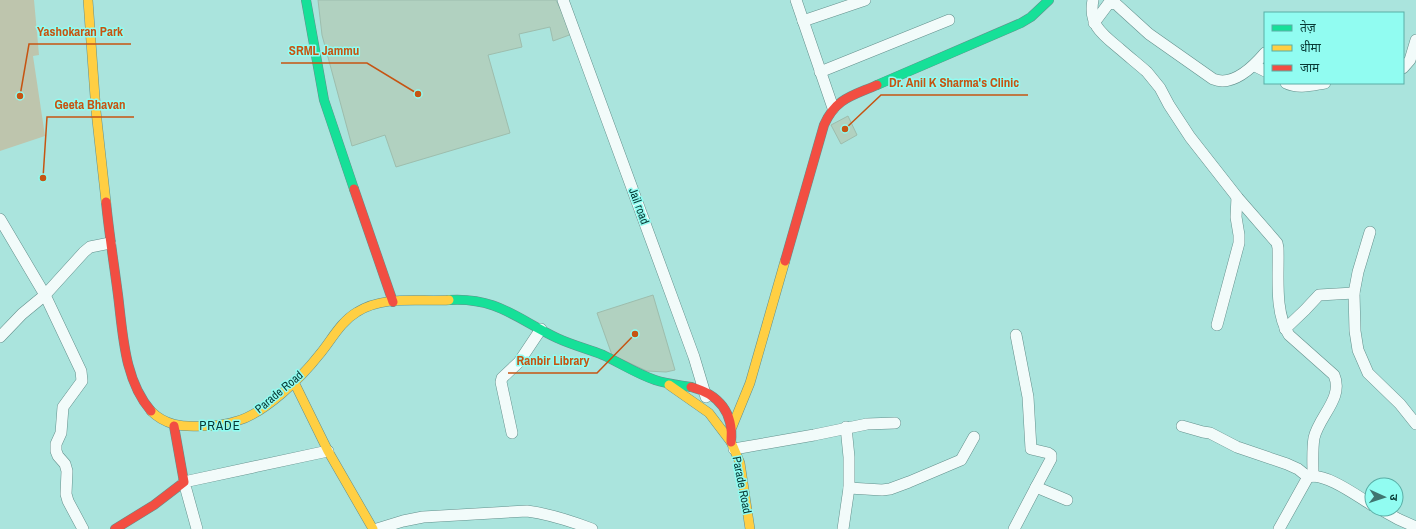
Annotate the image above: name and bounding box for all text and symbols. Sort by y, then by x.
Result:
legend [1264,12,1404,84]
callout: Yashokaran Park [29,19,131,44]
text: तेज़ [1300,20,1317,36]
text: Yashokaran Park [37,23,123,40]
callout: SRML Jammu [281,38,367,63]
text: धीमा [1300,40,1322,56]
text: SRML Jammu [289,42,359,59]
text: जाम [1300,60,1320,76]
callout: Dr. Anil K Sharma's Clinic [881,70,1028,95]
text: Dr. Anil K Sharma's Clinic [889,74,1019,91]
callout: Geeta Bhavan [47,92,134,117]
text: Geeta Bhavan [54,96,126,113]
street label: Jail road [625,186,653,226]
callout: Ranbir Library [508,348,597,373]
text: Ranbir Library [517,352,589,369]
street label: Parade Road [252,367,306,417]
district label: PRADE [199,417,241,434]
street label: Parade Road [729,455,755,515]
north arrow [1364,477,1404,517]
text: उ [1387,494,1401,502]

